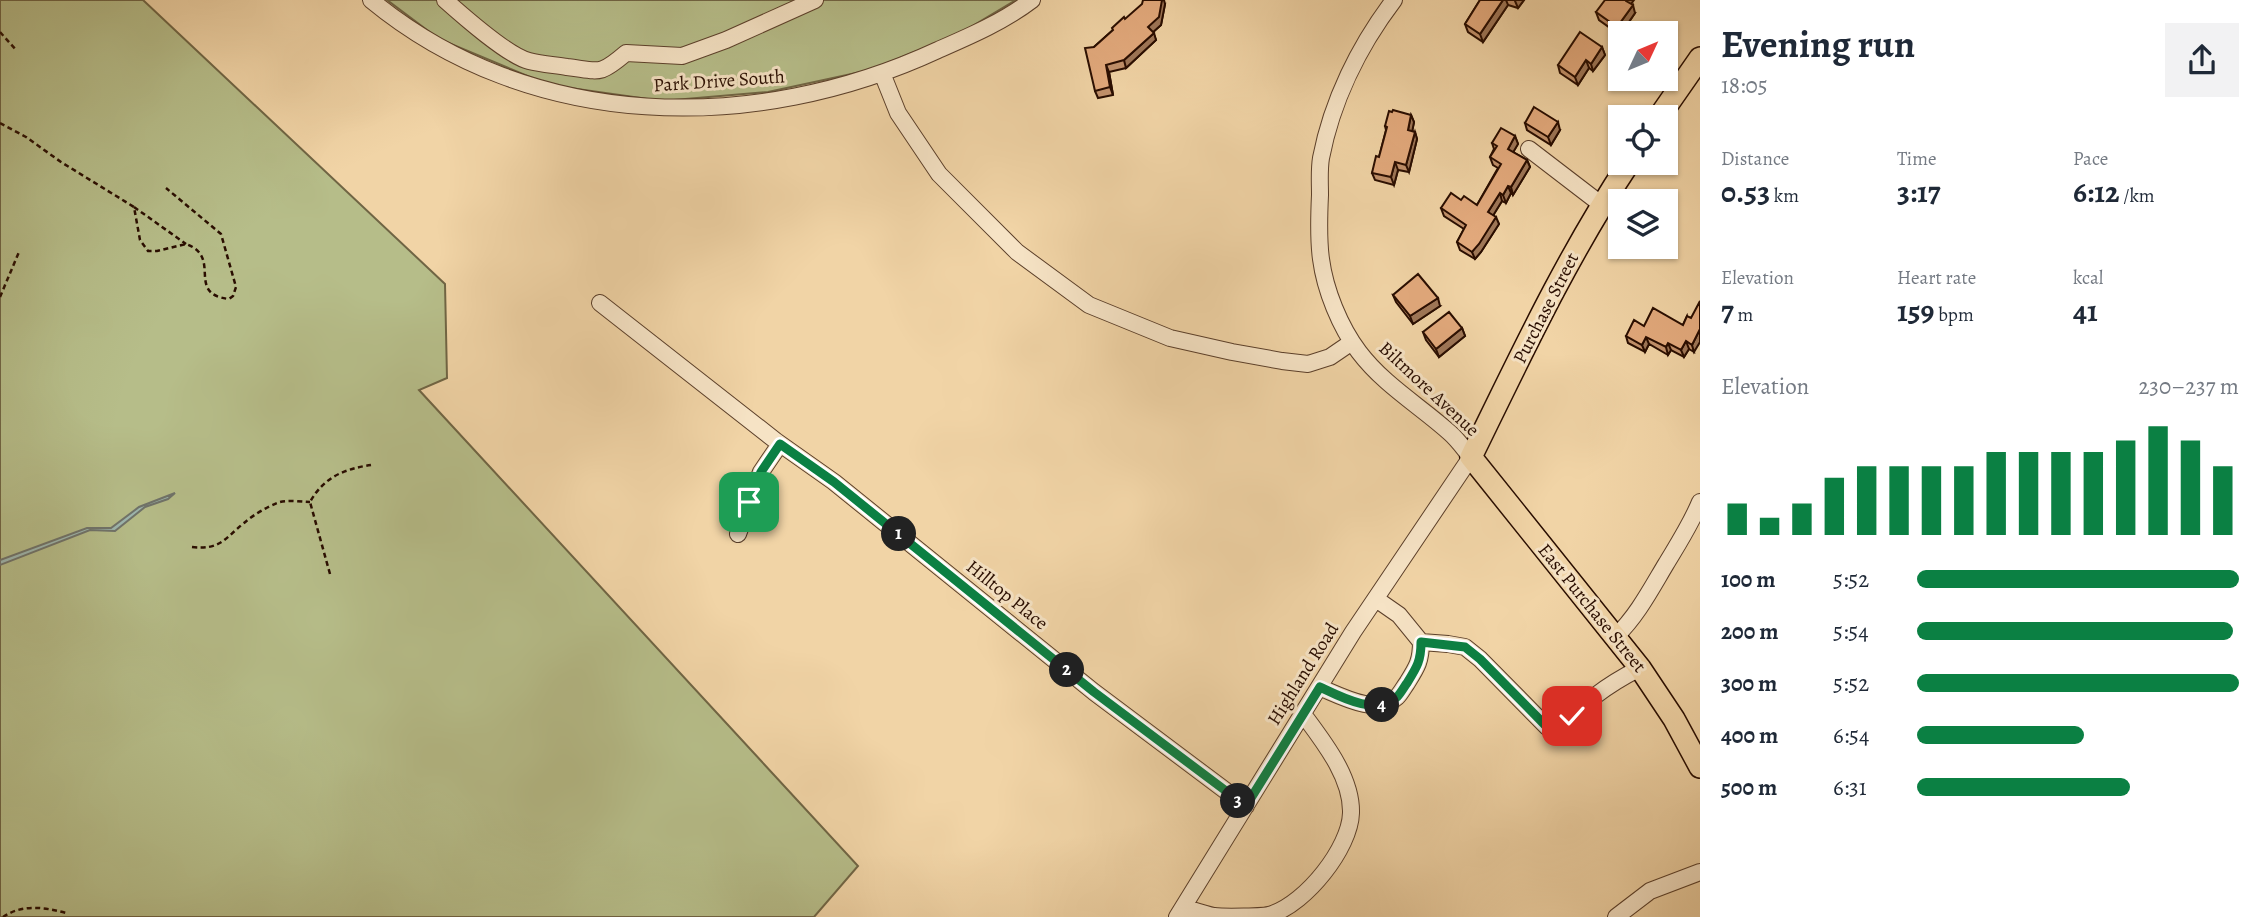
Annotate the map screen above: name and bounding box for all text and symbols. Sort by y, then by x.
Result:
text: Evening run [1721,18,1915,70]
north arrow [1608,21,1678,91]
map controls [1608,21,1678,259]
button: share [2165,23,2239,97]
street label: Park Drive South [652,63,786,99]
text: 18:05 [1721,70,1768,101]
button: locate [1608,105,1678,175]
text: Distance [1721,146,1789,172]
text: Time [1897,146,1936,172]
text: Pace [2073,146,2108,172]
text: 0.53 [1721,172,1770,212]
text: 3:17 [1897,172,1941,212]
text: 6:12 [2073,172,2119,212]
text: km [1770,183,1799,209]
text: /km [2119,183,2155,209]
button: layers [1608,189,1678,259]
street label: Purchase Street [1507,248,1585,368]
text: Elevation [1721,265,1794,291]
text: Heart rate [1897,265,1976,291]
text: kcal [2073,265,2103,291]
text: 7 [1721,291,1734,331]
text: 159 [1897,291,1934,331]
text: 41 [2073,291,2098,331]
text: m [1734,302,1753,328]
text: bpm [1934,302,1974,328]
street label: Biltmore Avenue [1373,336,1485,442]
text: Elevation [1721,371,1809,402]
text: 230–237 m [2138,371,2239,402]
pin [719,472,779,532]
icon: arrive [730,483,768,521]
pin: 1 [881,516,916,552]
text: 1 [895,520,902,546]
street label: East Purchase Street [1532,538,1652,678]
street label: Hilltop Place [961,554,1053,636]
text: 100 m [1721,564,1776,595]
text: 5:52 [1833,564,1869,595]
text: 200 m [1721,616,1779,647]
text: 5:54 [1833,616,1869,647]
street label: Highland Road [1261,617,1345,730]
pin: 2 [1050,652,1084,688]
text: 2 [1062,656,1071,682]
text: 300 m [1721,668,1777,699]
text: 5:52 [1833,668,1869,699]
pin [1542,686,1602,746]
pin: 4 [1364,688,1400,722]
text: 4 [1377,691,1386,717]
icon: check [1553,697,1591,735]
text: 400 m [1721,720,1778,751]
text: 6:54 [1833,720,1869,751]
text: 500 m [1721,772,1777,803]
text: 6:31 [1833,772,1867,803]
pin: 3 [1220,784,1256,818]
text: 3 [1233,787,1242,813]

